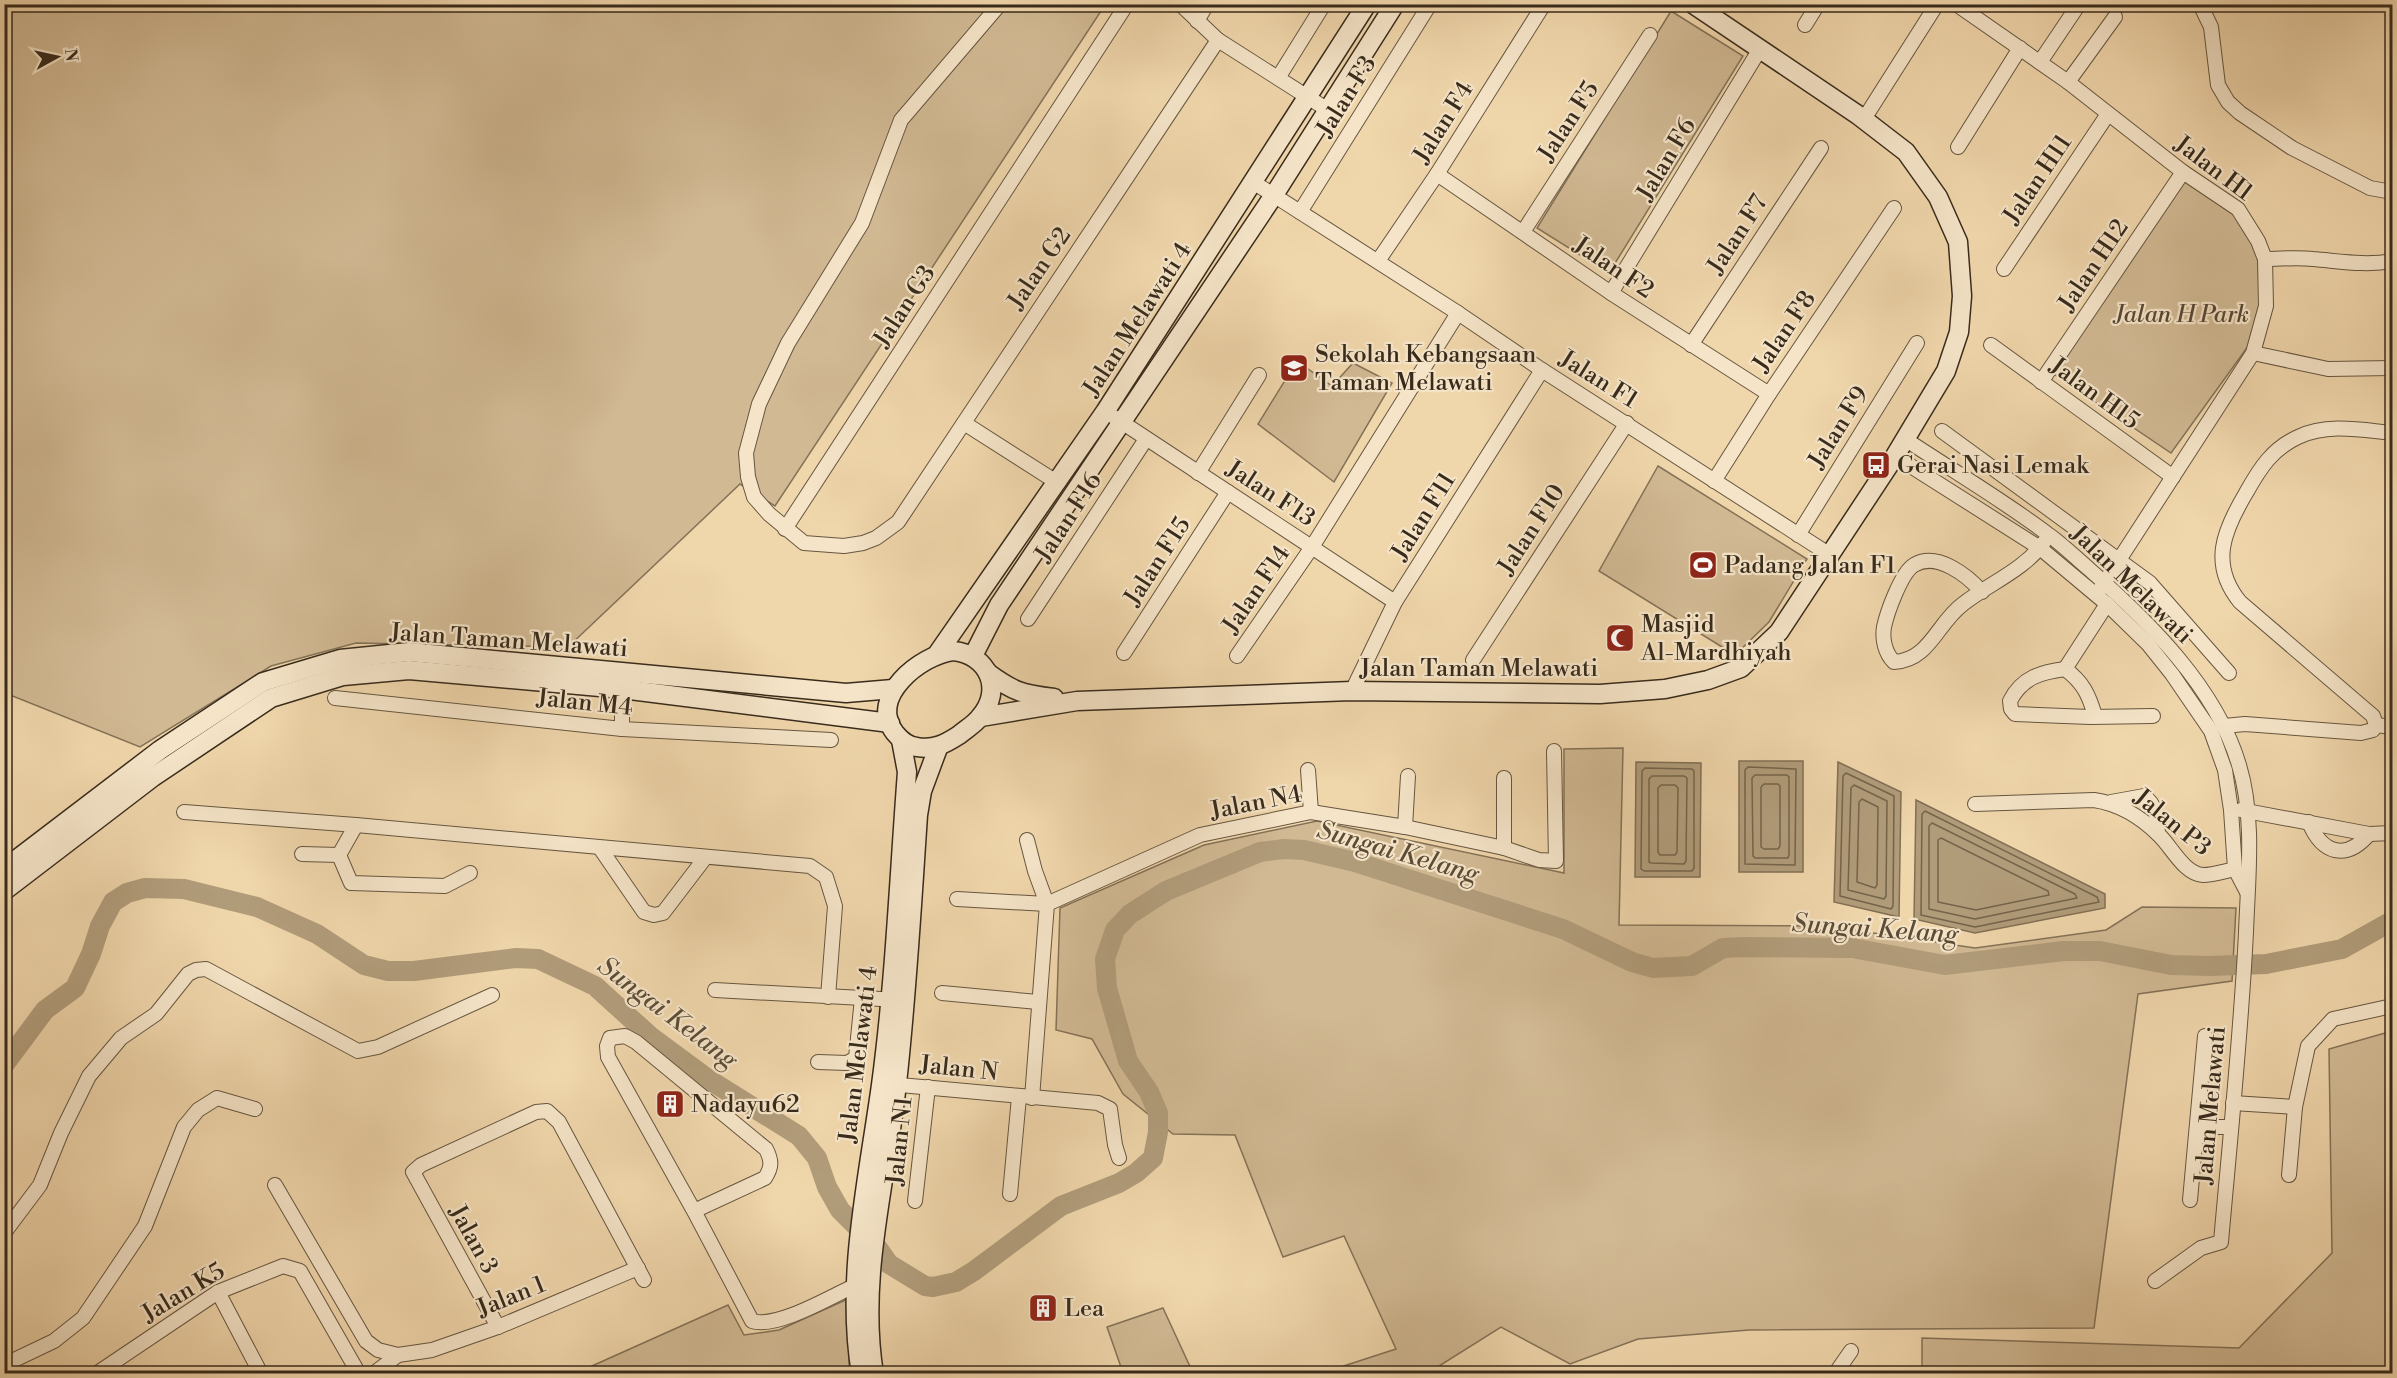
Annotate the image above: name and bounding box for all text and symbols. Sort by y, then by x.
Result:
north arrow [27,27,87,87]
text: N [60,47,82,63]
street label: Jalan F3 [1310,50,1383,143]
street label: Jalan F4 [1407,76,1481,170]
street label: Jalan F5 [1531,76,1606,168]
street label: Jalan F6 [1630,113,1703,207]
street label: Jalan H11 [1996,129,2079,231]
street label: Jalan H1 [2167,129,2259,208]
street label: Jalan F7 [1701,189,1775,281]
street label: Jalan H12 [2052,214,2135,318]
street label: Jalan G2 [1001,222,1078,316]
street label: Jalan F2 [1567,230,1659,306]
street label: Jalan Melawati 4 [1076,237,1199,403]
street label: Jalan G3 [867,260,942,354]
street label: Jalan F8 [1746,285,1823,379]
park label: Jalan H Park [2112,300,2249,330]
place label: Sekolah Kebangsaan Taman Melawati [1315,340,1536,398]
street label: Jalan F1 [1553,344,1644,416]
street label: Jalan H15 [2043,351,2145,436]
school or university icon: Sekolah Kebangsaan Taman Melawati [1278,352,1310,384]
street label: Jalan F9 [1801,381,1876,475]
bus stop icon: Gerai Nasi Lemak [1860,449,1892,481]
place label: Gerai Nasi Lemak [1897,451,2090,481]
street label: Jalan F13 [1219,453,1321,534]
street label: Jalan F11 [1385,466,1463,567]
street label: Jalan F16 [1028,467,1109,569]
street label: Jalan F10 [1491,479,1572,581]
street label: Jalan F15 [1117,511,1198,613]
street label: Jalan Melawati [2063,518,2199,651]
street label: Jalan F14 [1216,540,1297,640]
sports icon: Padang Jalan F1 [1687,549,1719,581]
place label: Padang Jalan F1 [1724,551,1896,581]
place label: Masjid Al-Mardhiyah [1640,610,1791,668]
street label: Jalan Taman Melawati [388,618,629,664]
mosque icon: Masjid Al-Mardhiyah [1604,622,1636,654]
street label: Jalan Taman Melawati [1359,654,1598,684]
street label: Jalan M4 [534,683,634,723]
street label: Jalan N4 [1207,779,1305,827]
street label: Jalan P3 [2127,782,2217,863]
water label: Sungai Kelang [1313,814,1484,891]
water label: Sungai Kelang [1791,907,1961,951]
water label: Sungai Kelang [591,950,745,1077]
street label: Jalan Melawati 4 [833,964,885,1145]
street label: Jalan Melawati [2189,1025,2233,1186]
street label: Jalan N [917,1050,1000,1088]
building icon: Nadayu62 [654,1088,686,1120]
place label: Nadayu62 [691,1090,800,1120]
street label: Jalan N1 [880,1095,920,1188]
street label: Jalan 3 [442,1199,504,1279]
street label: Jalan K5 [136,1256,230,1330]
street label: Jalan 1 [472,1269,551,1325]
building icon: Lea [1027,1292,1059,1324]
place label: Lea [1064,1294,1105,1324]

